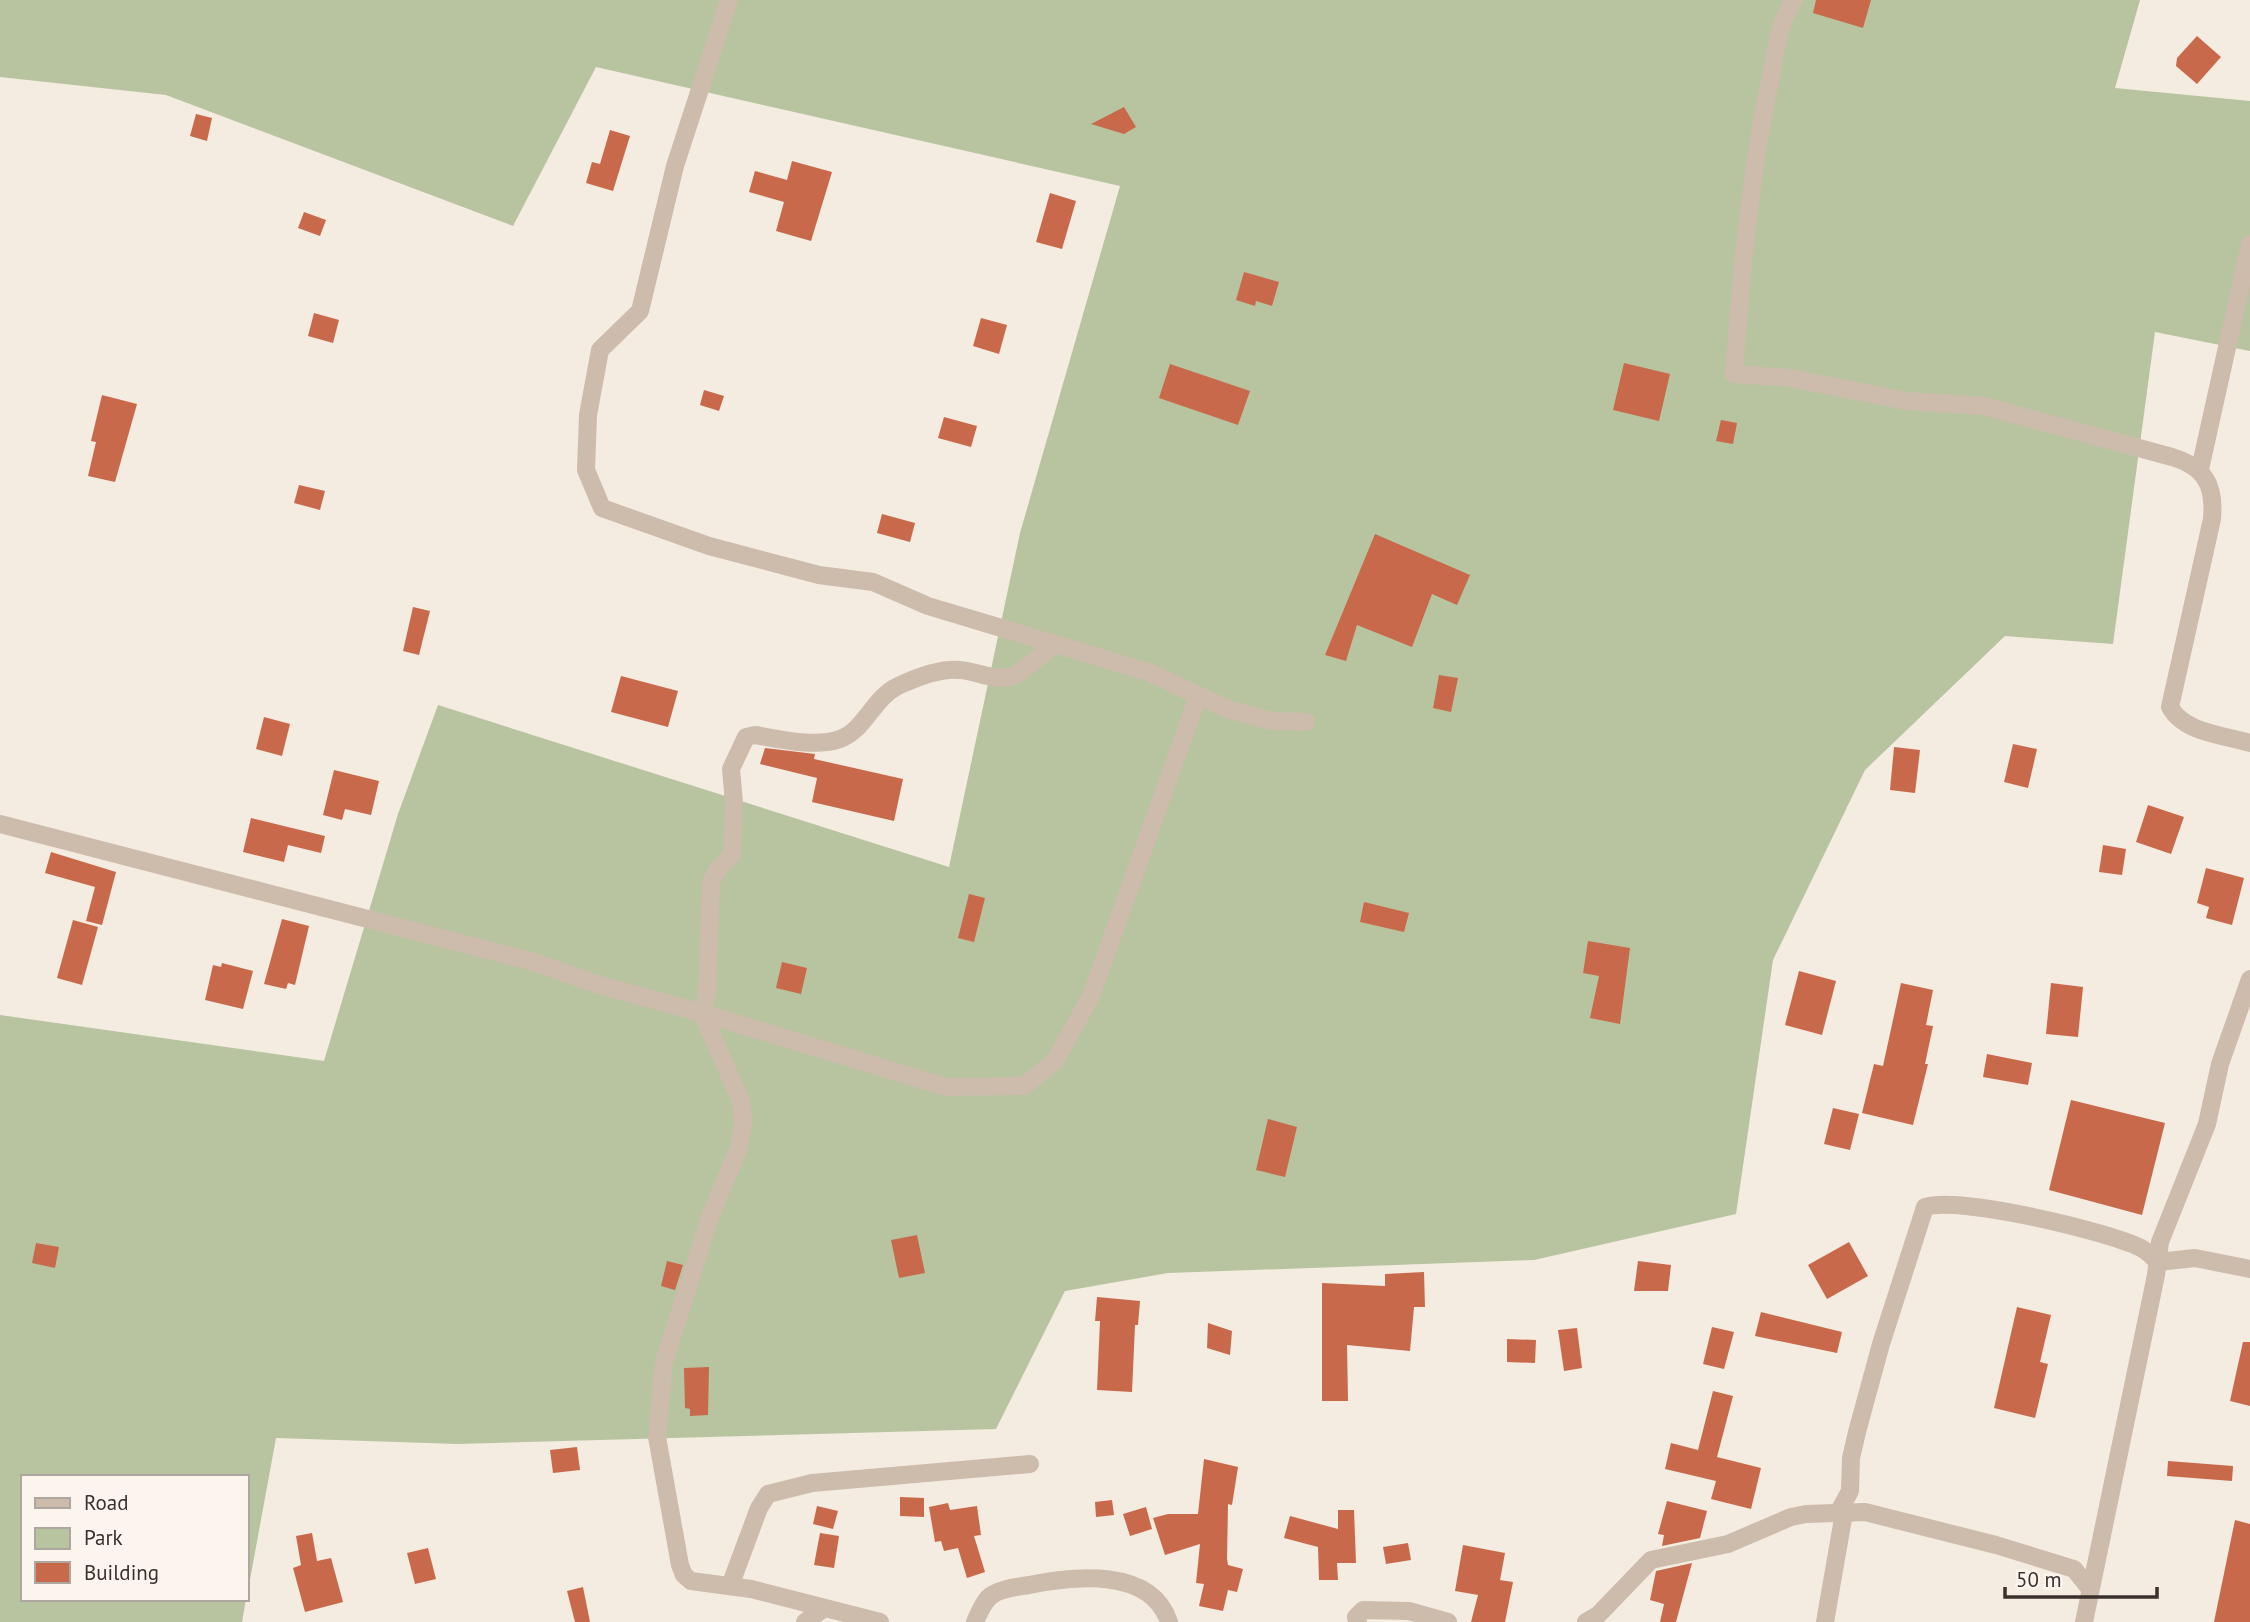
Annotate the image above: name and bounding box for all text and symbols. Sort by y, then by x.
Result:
legend [21,1475,248,1601]
text: Road [84,1489,128,1516]
text: Park [84,1524,123,1551]
scale bar [2005,1556,2157,1600]
text: Building [84,1559,159,1586]
text: 50 m [2016,1566,2062,1593]

